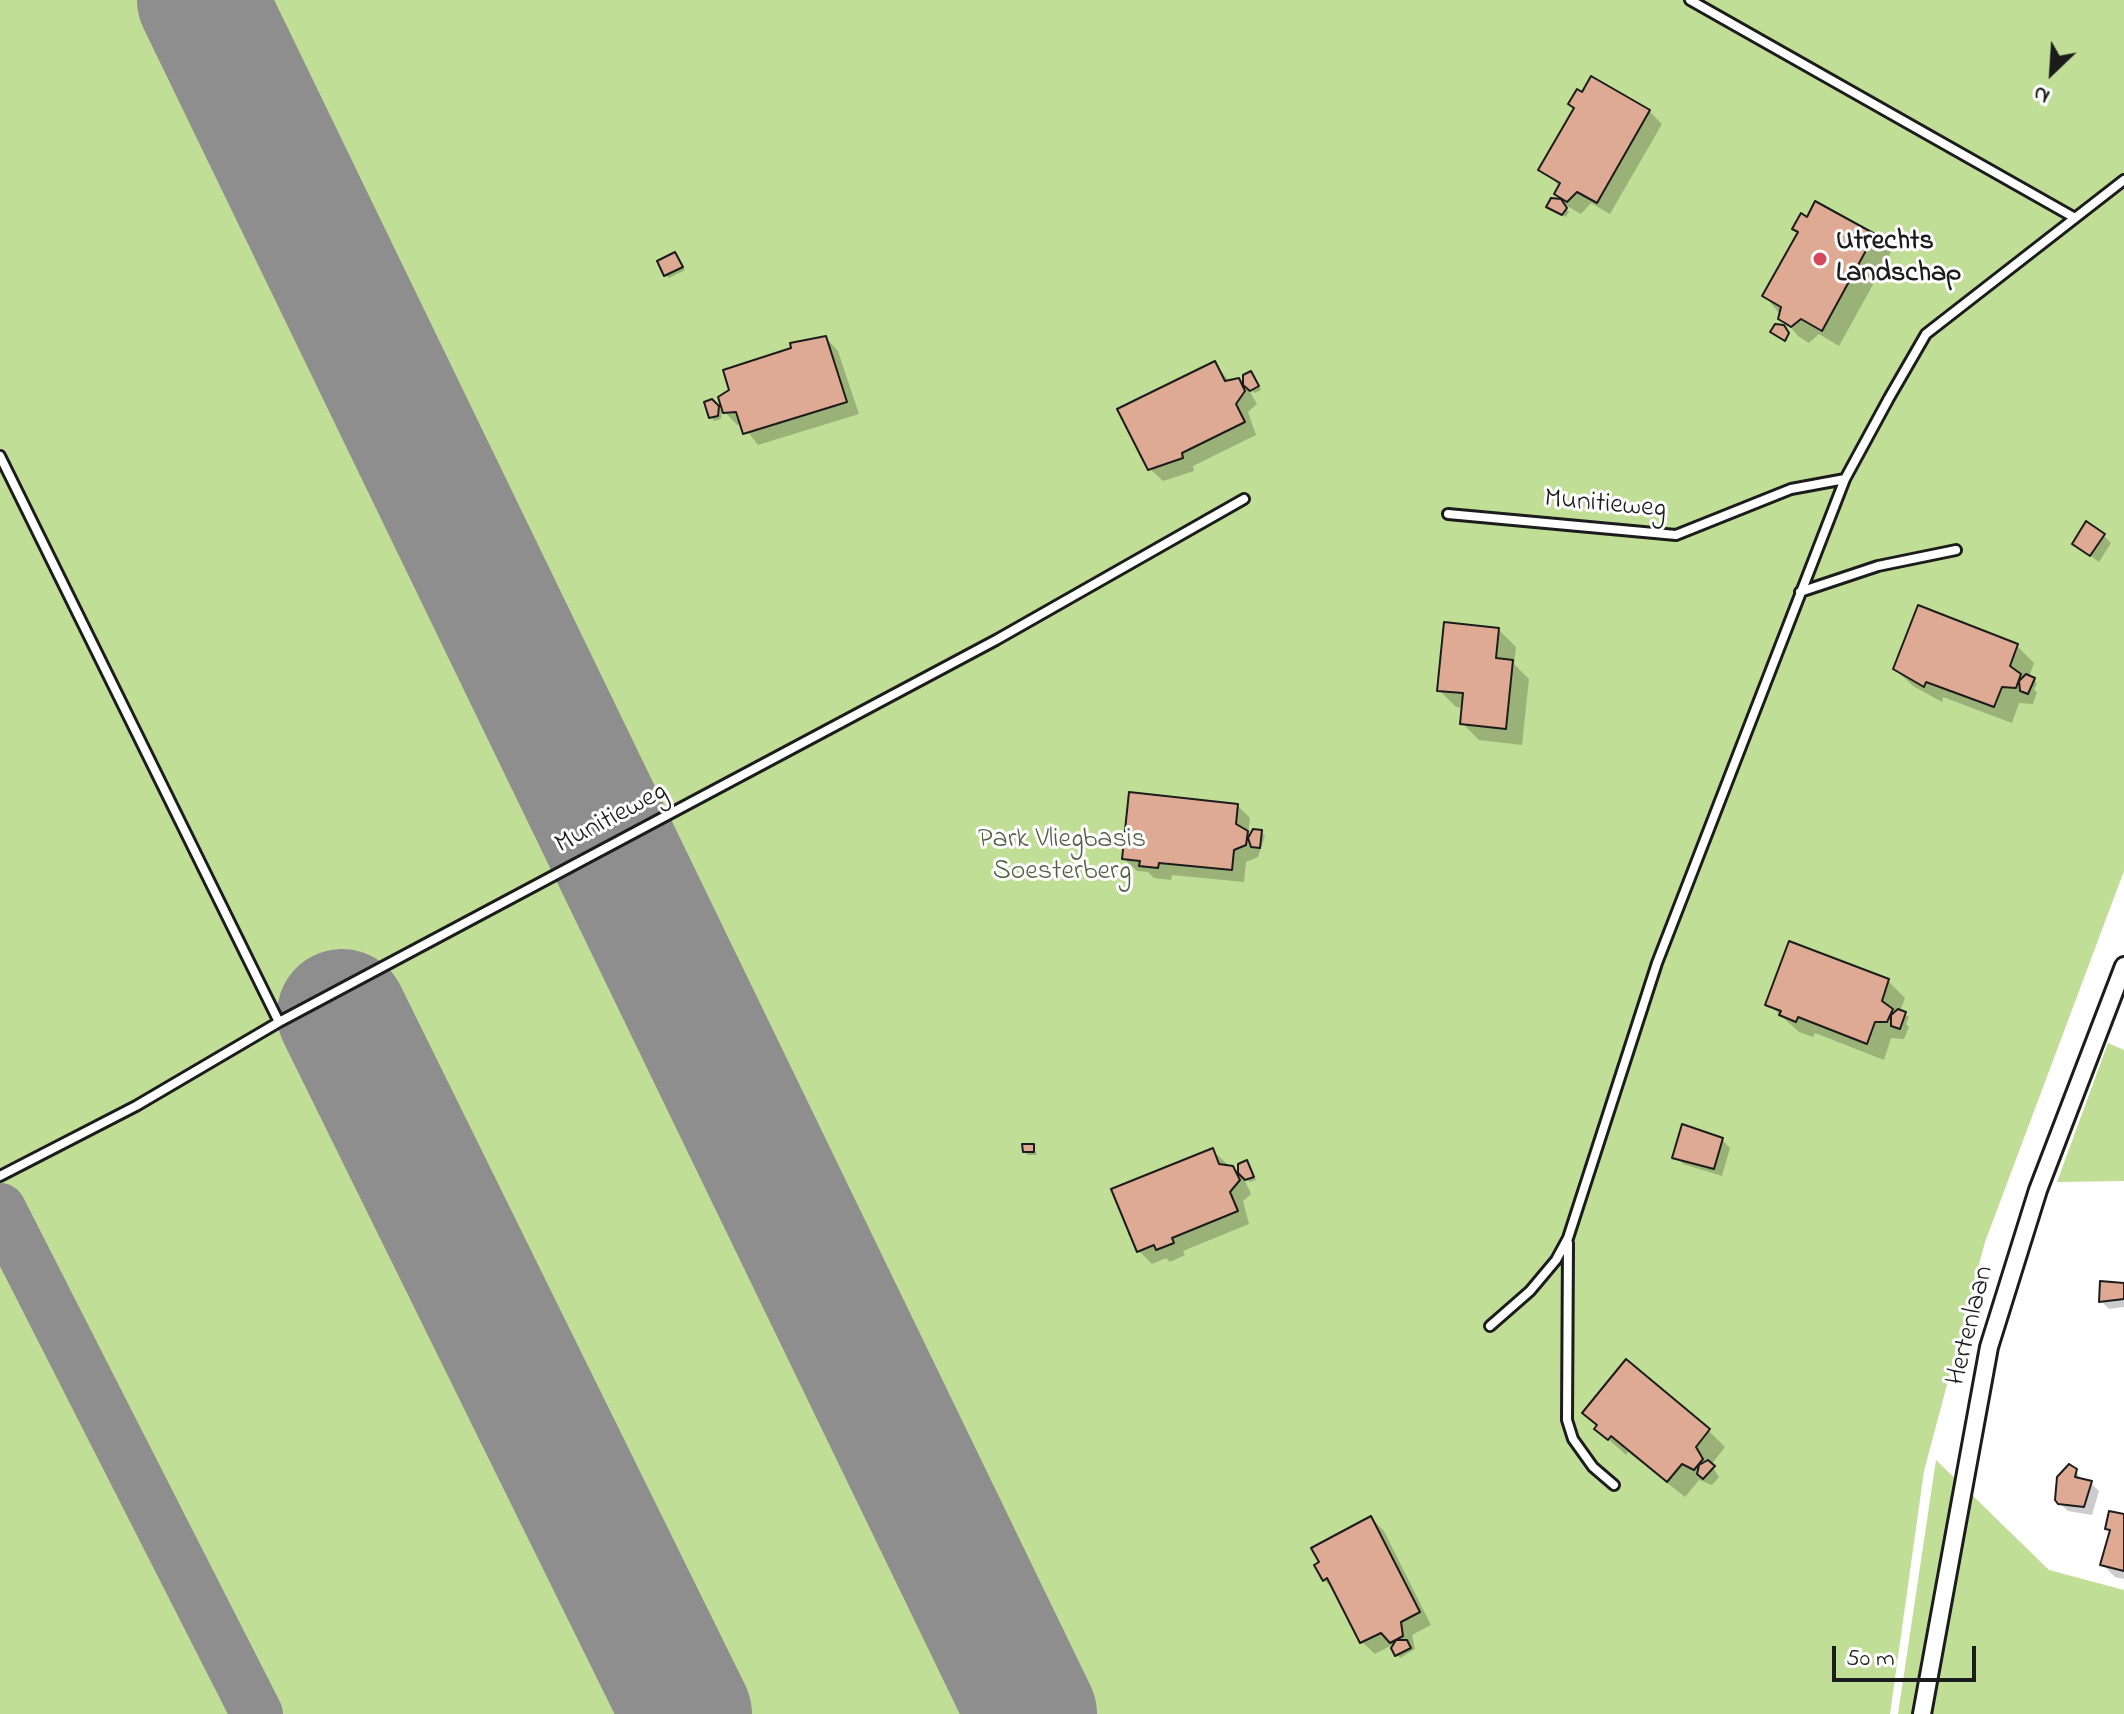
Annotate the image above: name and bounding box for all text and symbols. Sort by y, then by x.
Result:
north arrow [2012,32,2092,112]
text: N [2028,76,2055,111]
place label: Utrechts Landschap [1836,226,1961,292]
marker: Utrechts Landschap [1811,250,1829,268]
street label: Munitieweg [1543,484,1667,528]
street label: Munitieweg [550,776,674,864]
park label: Park Vliegbasis Soesterberg [978,824,1146,890]
street label: Hertenlaan [1941,1263,2003,1389]
scale bar [1836,1630,1980,1680]
text: 50 m [1846,1642,1895,1677]

